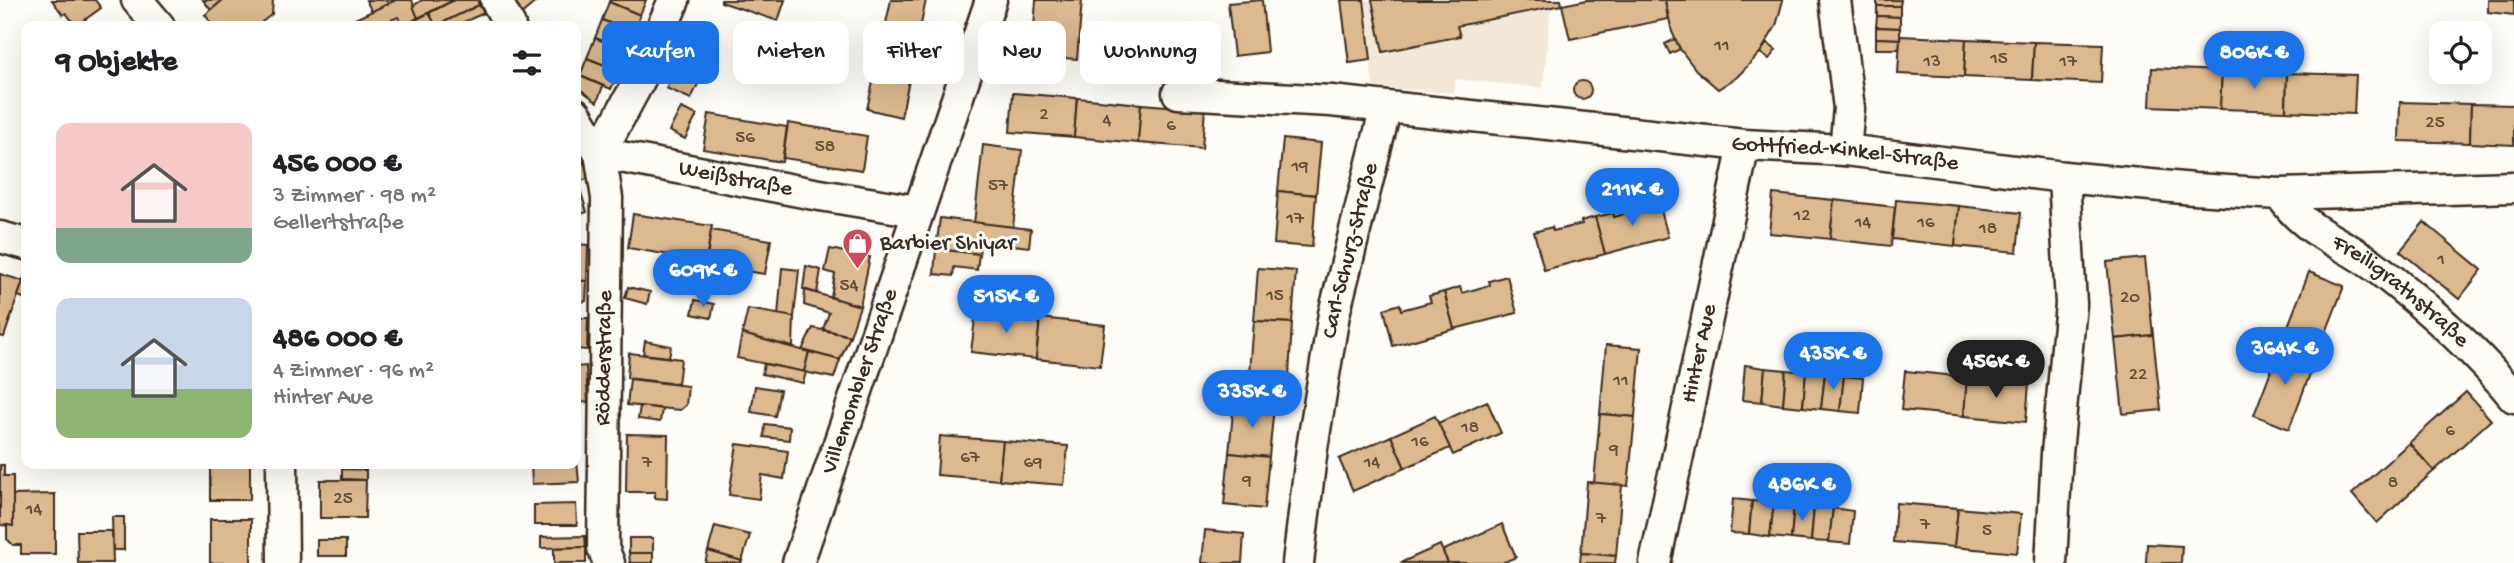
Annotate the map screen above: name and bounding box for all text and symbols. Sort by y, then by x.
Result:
chip: Kaufen [602,21,719,84]
chip: Mieten [733,21,849,84]
chip: Filter [863,21,964,84]
chip: Neu [978,21,1066,84]
chip: Wohnung [1080,21,1221,84]
map controls [2429,21,2492,84]
button: locate [2429,21,2492,84]
pin: 806K € [2197,32,2311,91]
house number: 11 [1713,35,1730,58]
text: 806K € [2219,40,2289,67]
icon: filters [508,44,546,82]
text: 9 Objekte [56,46,177,81]
house number: 15 [1989,48,2008,71]
house number: 13 [1922,51,1941,74]
house number: 17 [2058,51,2078,74]
house number: 2 [1039,104,1049,127]
house number: 4 [1103,110,1112,133]
house number: 25 [2425,112,2445,135]
house number: 6 [1166,115,1176,138]
house number: 56 [735,127,755,150]
street label: Gottfried-Kinkel-Straße [1730,130,1961,178]
house number: 58 [815,136,835,159]
text: 456 000 € [273,148,401,183]
icon: home [112,151,196,235]
street label: Weißstraße [676,155,796,203]
house number: 19 [1290,156,1309,179]
street label: Carl-Schurz-Straße [1317,159,1385,340]
pin: 211K € [1575,168,1689,228]
house number: 57 [988,175,1009,198]
text: 211K € [1601,177,1663,204]
text: 3 Zimmer · 98 m² [273,183,436,210]
house number: 12 [1793,205,1811,228]
house number: 17 [1285,208,1305,231]
text: Gellertstraße [273,210,404,237]
house number: 14 [1854,212,1871,235]
house number: 16 [1916,212,1935,235]
house number: 18 [1978,218,1997,241]
shop icon: Barbier Shiyar [840,227,874,271]
street label: Freiligrathstraße [2326,229,2475,354]
place label: Barbier Shiyar [879,231,1017,258]
house number: 1 [2436,249,2445,272]
pin: 609K € [646,250,760,309]
text: 609K € [669,258,737,285]
house number: 54 [840,275,858,298]
pin: 515K € [949,276,1063,335]
street label: Villemombler Straße [816,284,905,478]
text: 515K € [973,284,1039,311]
house number: 15 [1265,285,1284,308]
house number: 20 [2120,287,2140,310]
street label: Rödderstraße [590,289,620,426]
street label: Hinter Aue [1676,301,1723,406]
text: 486 000 € [273,323,402,358]
icon: home [112,326,196,410]
pin: 364K € [2228,328,2342,387]
pin: 435K € [1776,332,1890,392]
text: 364K € [2252,336,2318,363]
pin: 456K € [1939,340,2053,400]
text: 435K € [1800,341,1866,368]
text: 456K € [1963,349,2029,376]
text: 4 Zimmer · 96 m² [273,358,434,385]
house number: 22 [2129,364,2147,387]
pin: 335K € [1195,370,1309,430]
house number: 11 [1612,370,1629,393]
text: 335K € [1218,379,1286,406]
text: Hinter Aue [273,385,373,412]
house number: 18 [1460,417,1479,440]
house number: 6 [2445,420,2455,443]
house number: 16 [1410,431,1429,454]
house number: 9 [1608,439,1619,462]
house number: 67 [960,447,981,470]
house number: 7 [641,452,653,475]
house number: 69 [1023,452,1043,475]
house number: 14 [1363,452,1380,475]
pin: 486K € [1745,463,1859,523]
house number: 9 [1241,470,1252,493]
text: 486K € [1769,472,1835,499]
house number: 8 [2388,472,2398,495]
house number: 25 [333,488,353,511]
house number: 14 [25,499,42,522]
house number: 7 [1595,508,1607,531]
house number: 7 [1919,514,1931,537]
house number: 5 [1982,520,1992,543]

